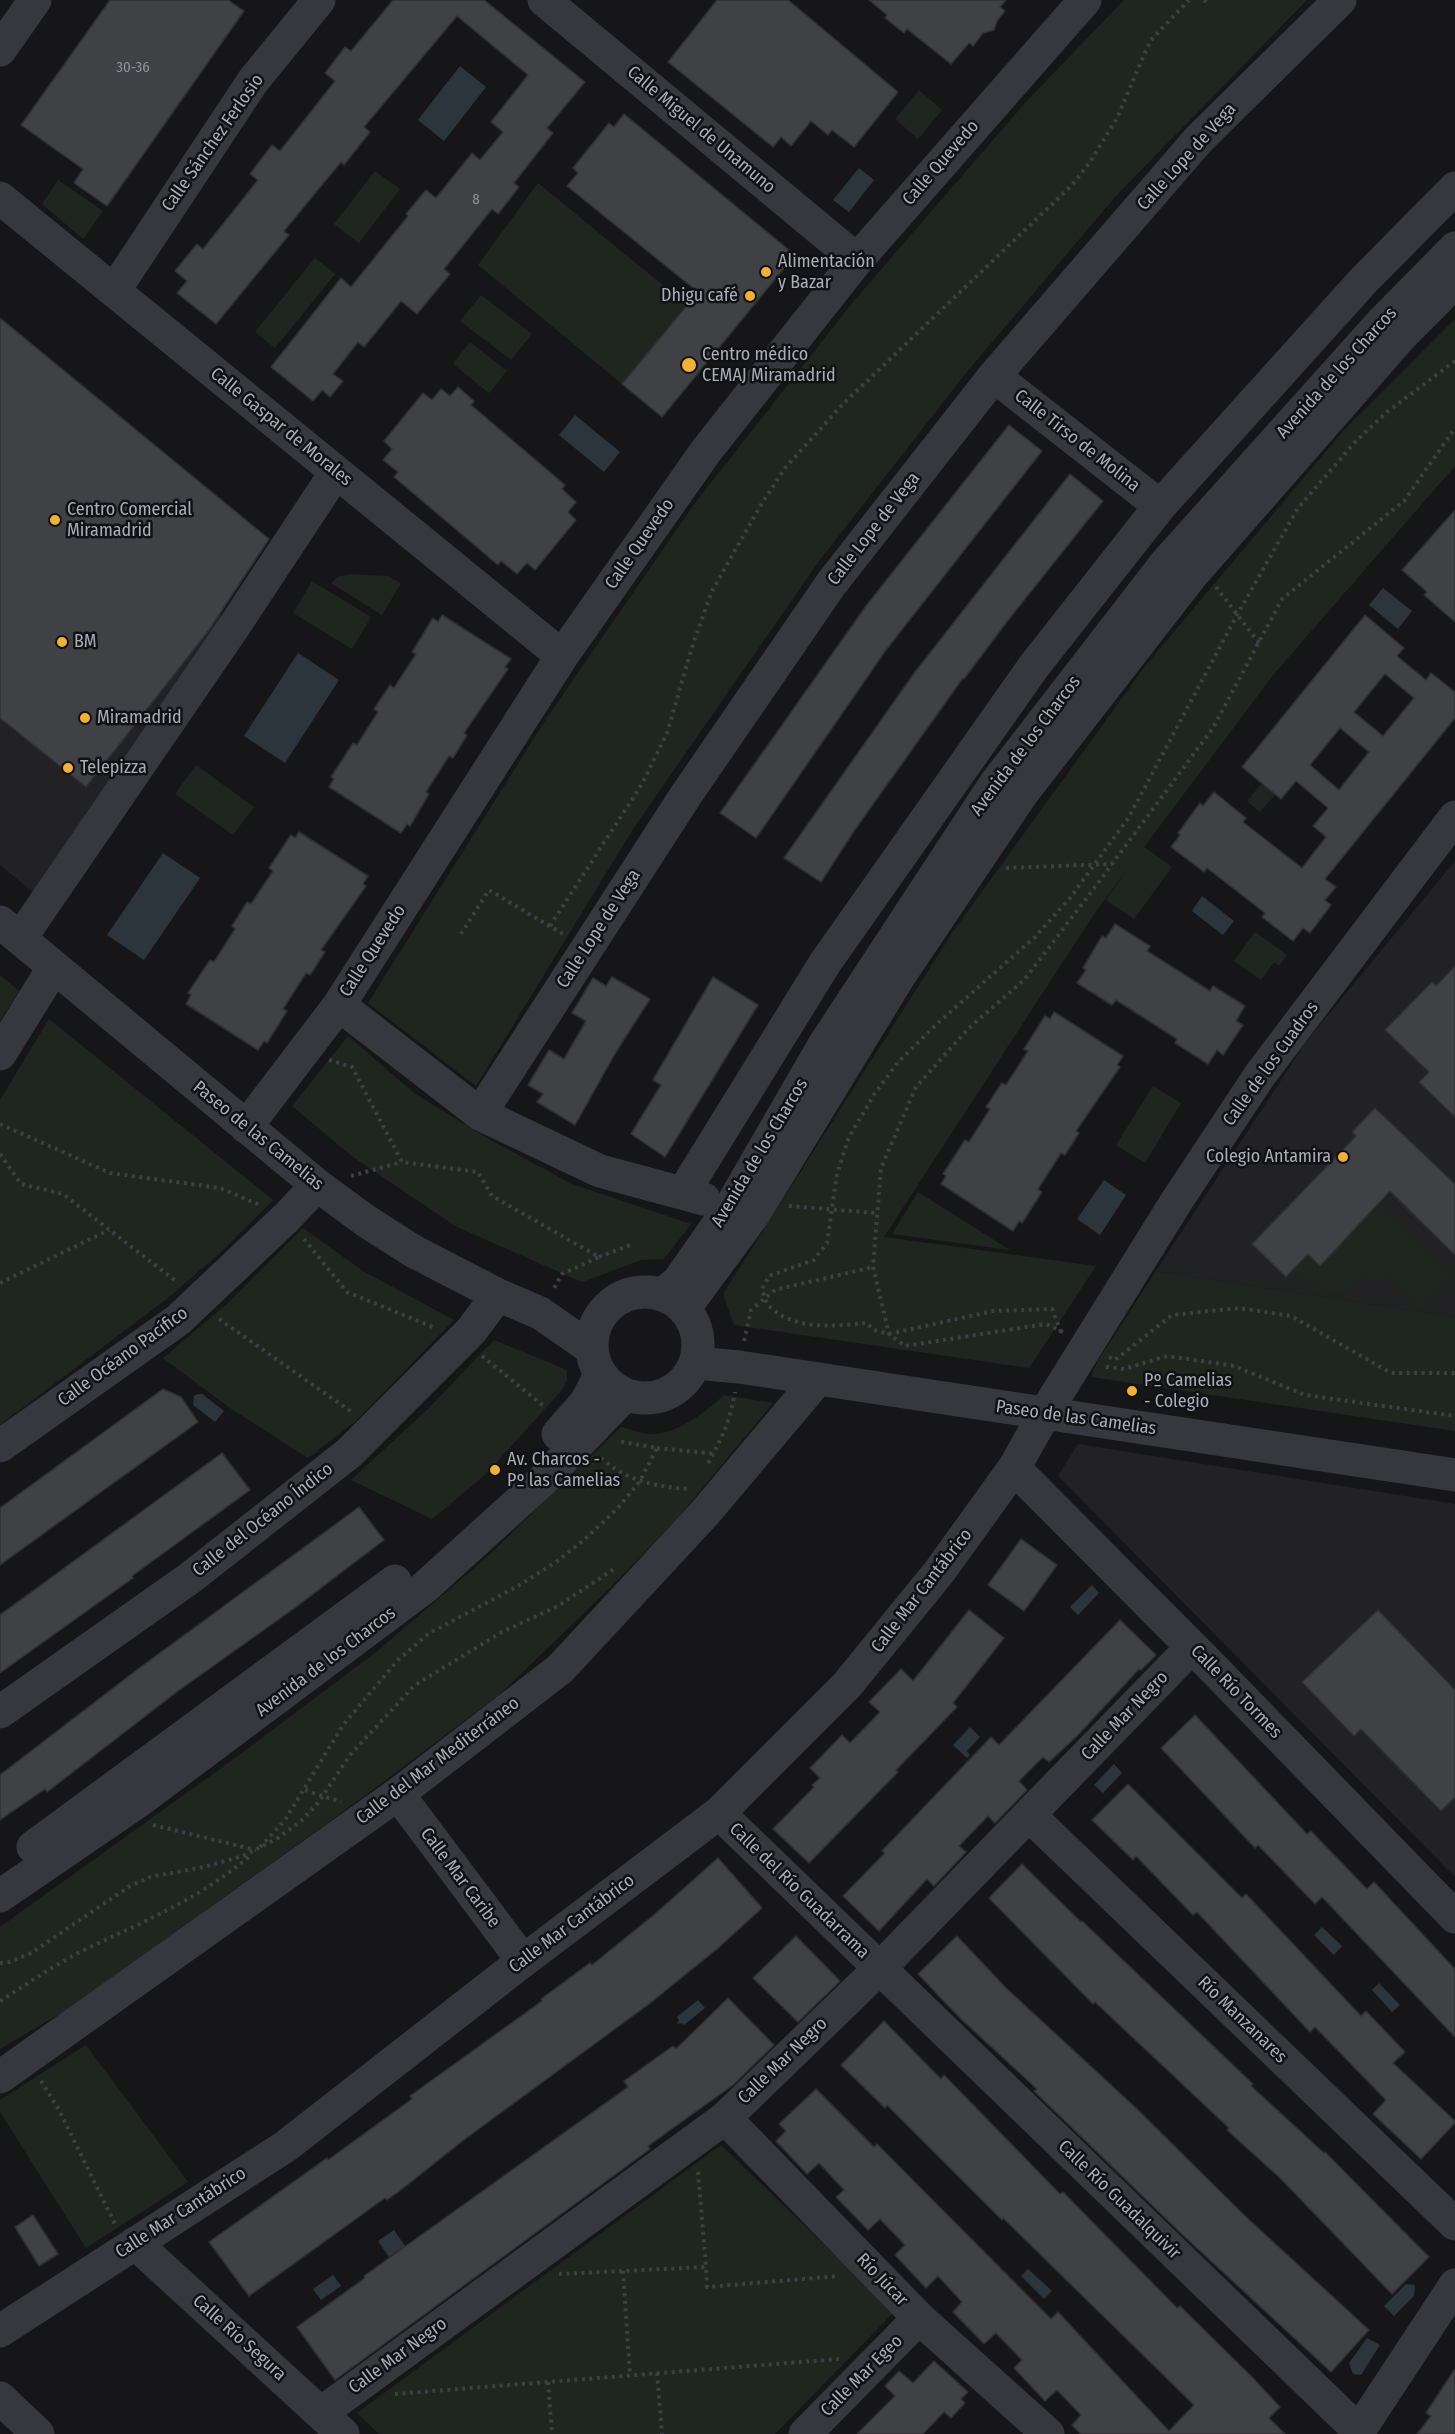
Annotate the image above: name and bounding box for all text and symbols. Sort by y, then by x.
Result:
house number: 30-36 [116,59,150,77]
street label: Calle Miguel de Unamuno [622,62,780,198]
street label: Calle Sánchez Ferlosio [157,70,269,216]
street label: Calle Lope de Vega [1133,99,1241,215]
street label: Calle Quevedo [898,116,984,210]
house number: 8 [472,191,480,209]
place label: Alimentación y Bazar [778,251,875,294]
marker: Alimentación y Bazar [759,265,773,279]
place label: Dhigu café [661,285,738,307]
marker: Dhigu café [743,289,757,303]
street label: Avenida de los Charcos [1272,303,1402,443]
place label: Centro médico CEMAJ Miramadrid [702,344,836,386]
marker: Centro médico CEMAJ Miramadrid [680,356,698,374]
street label: Calle Gaspar de Morales [206,363,356,491]
street label: Calle Tirso de Molina [1010,385,1144,497]
street label: Calle Lope de Vega [823,468,925,590]
street label: Calle Quevedo [601,495,679,593]
place label: Centro Comercial Miramadrid [67,499,192,542]
marker: Centro Comercial Miramadrid [48,513,62,527]
place label: BM [74,631,97,653]
marker: BM [55,635,69,649]
street label: Avenida de los Charcos [966,672,1086,820]
place label: Miramadrid [97,707,182,729]
marker: Miramadrid [78,711,92,725]
place label: Telepizza [80,757,147,779]
marker: Telepizza [61,761,75,775]
street label: Calle Lope de Vega [553,866,645,992]
street label: Calle Quevedo [335,901,411,1001]
street label: Calle de los Cuadros [1219,998,1323,1130]
street label: Avenida de los Charcos [707,1075,813,1231]
street label: Paseo de las Camelias [188,1077,328,1195]
place label: Colegio Antamira [1206,1146,1331,1168]
marker: Colegio Antamira [1336,1150,1350,1164]
street label: Calle Océano Pacífico [54,1303,192,1411]
place label: Pº Camelias - Colegio [1144,1370,1232,1412]
marker: Pº Camelias - Colegio [1125,1384,1139,1398]
street label: Paseo de las Camelias [994,1396,1158,1440]
place label: Av. Charcos - Pº las Camelias [507,1449,620,1492]
street label: Calle del Océano Índico [188,1458,338,1582]
marker: Av. Charcos - Pº las Camelias [488,1463,502,1477]
street label: Calle Mar Cantábrico [867,1525,977,1657]
street label: Avenida de los Charcos [252,1602,400,1722]
street label: Calle Río Tormes [1186,1641,1286,1743]
street label: Calle Mar Negro [1077,1667,1173,1765]
street label: Calle del Mar Mediterráneo [352,1693,524,1829]
street label: Calle del Río Guadarrama [725,1819,873,1963]
street label: Calle Mar Caribe [415,1824,505,1932]
street label: Calle Mar Cantábrico [505,1870,639,1978]
street label: Río Manzanares [1193,1972,1291,2068]
street label: Calle Mar Negro [734,2013,832,2109]
street label: Calle Río Guadalquivir [1053,2136,1185,2264]
street label: Calle Mar Cantábrico [112,2163,250,2263]
street label: Río Júcar [852,2249,912,2311]
street label: Calle Río Segura [188,2290,290,2386]
street label: Calle Mar Negro [345,2313,451,2399]
street label: Calle Mar Egeo [817,2331,907,2421]

